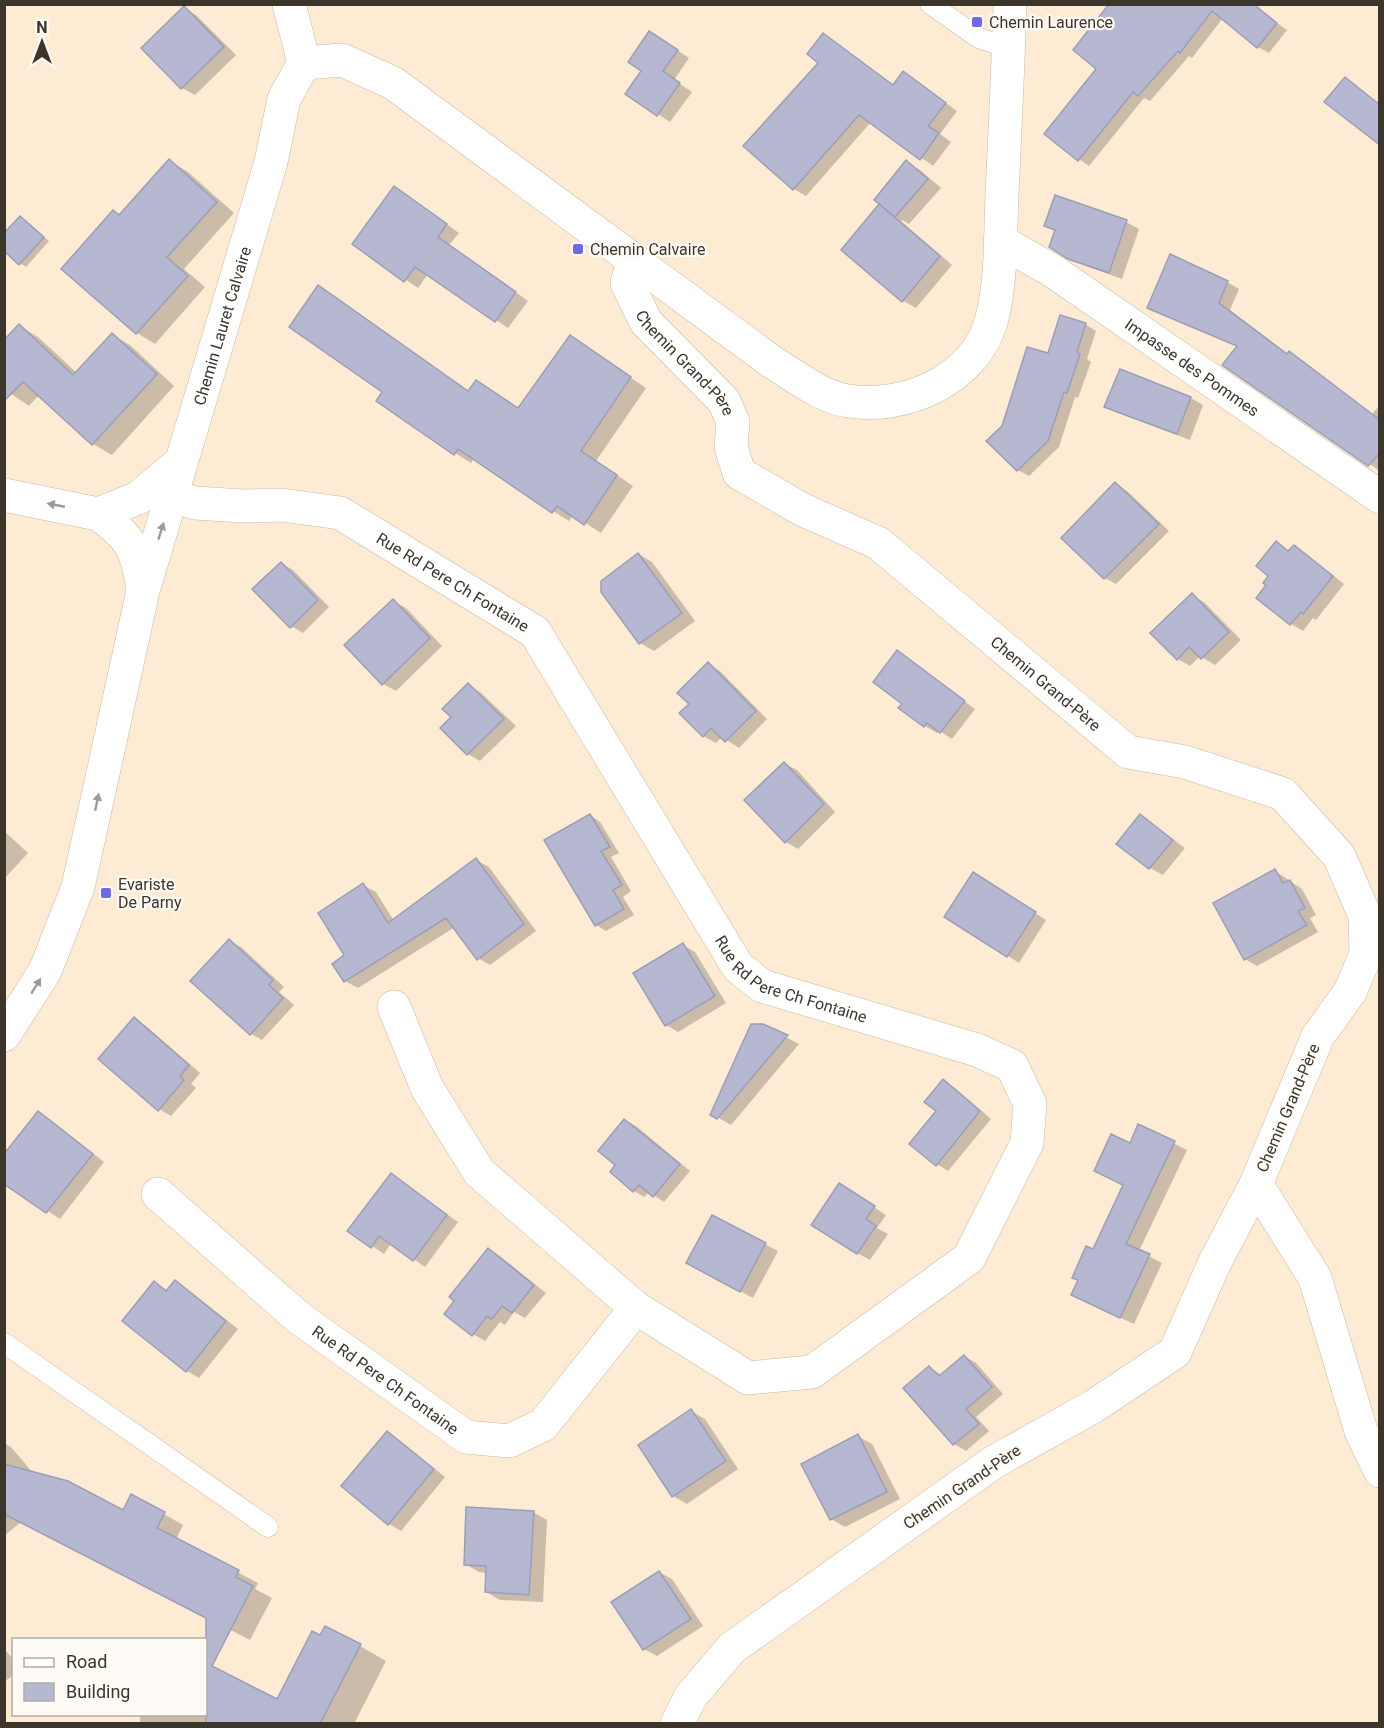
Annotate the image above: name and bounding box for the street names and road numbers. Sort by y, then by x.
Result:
street label: Chemin Lauret Calvaire [189,244,255,407]
street label: Chemin Grand-Père [632,307,738,418]
street label: Impasse des Pommes [1121,314,1263,420]
street label: Rue Rd Pere Ch Fontaine [373,528,533,636]
street label: Chemin Grand-Père [987,632,1105,735]
street label: Rue Rd Pere Ch Fontaine [712,932,869,1026]
street label: Chemin Grand-Père [1252,1041,1324,1175]
street label: Rue Rd Pere Ch Fontaine [309,1321,462,1438]
street label: Chemin Grand-Père [900,1441,1024,1533]

